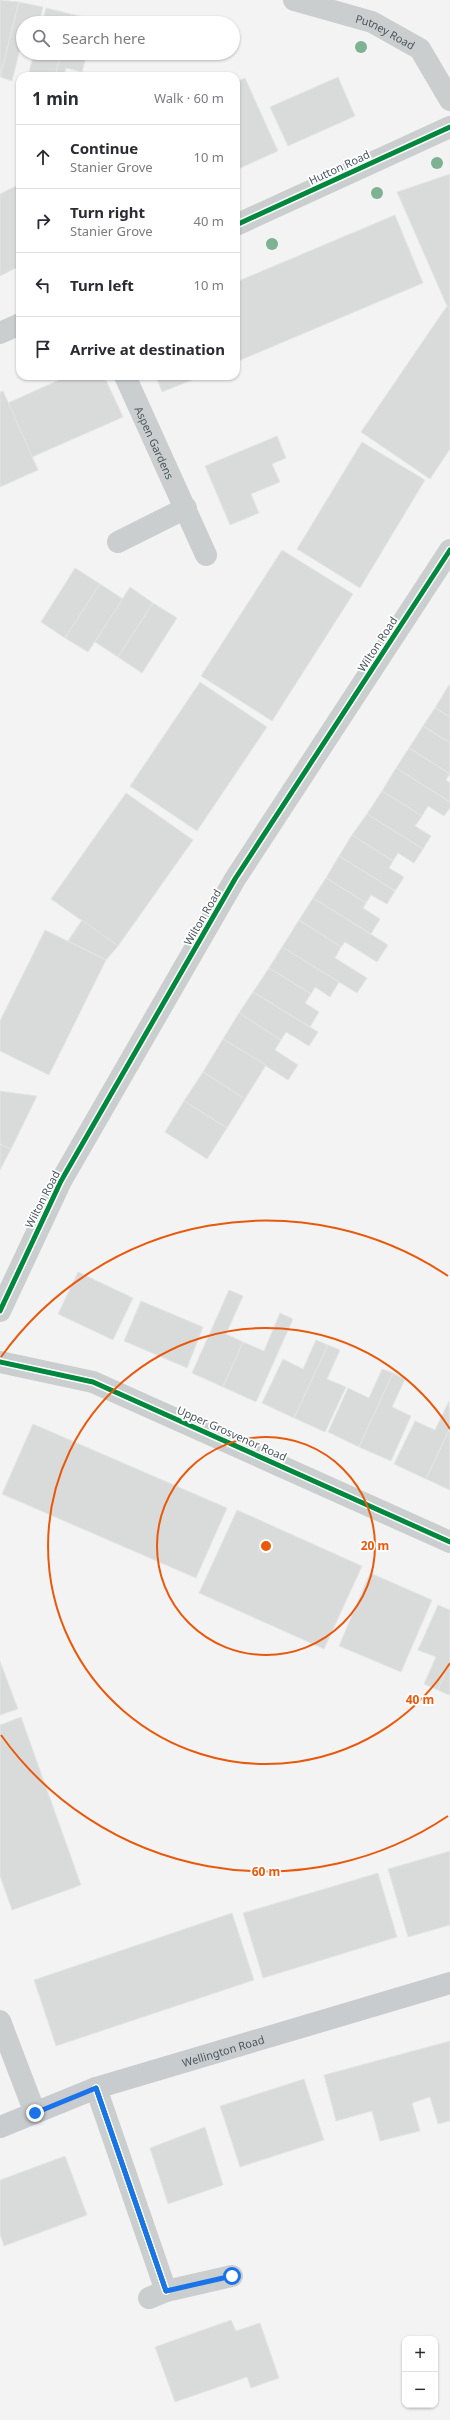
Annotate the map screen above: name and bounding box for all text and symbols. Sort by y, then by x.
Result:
street label: Putney Road [354,10,418,52]
search box [16,16,240,60]
icon: search [30,27,52,49]
text: Search here [62,28,145,48]
text: 1 min [32,87,79,110]
text: Walk · 60 m [154,89,224,107]
text: Continue [70,138,138,158]
icon: ahead [32,146,54,168]
street label: Hutton Road [306,146,372,188]
text: 10 m [194,148,224,166]
text: Stanier Grove [70,158,153,176]
text: Turn right [70,202,145,222]
icon: right [32,210,54,232]
text: 40 m [194,212,224,230]
text: Stanier Grove [70,222,153,240]
icon: left [32,274,54,296]
text: Turn left [70,275,134,295]
text: 10 m [194,276,224,294]
icon: arrive [32,338,54,360]
text: Arrive at destination [70,339,225,359]
street label: Aspen Gardens [132,404,178,481]
street label: Wilton Road [354,614,400,674]
street label: Wilton Road [180,886,224,948]
street label: Wilton Road [21,1168,63,1230]
street label: Upper Grosvenor Road [175,1402,289,1464]
text: 20 m [361,1537,389,1554]
centre of rings [259,1539,273,1553]
text: 40 m [406,1691,434,1708]
text: 60 m [252,1863,280,1880]
street label: Wellington Road [180,2031,266,2070]
route end [26,2104,44,2122]
route start [223,2267,241,2285]
map controls [402,2336,438,2408]
button: + [402,2336,438,2372]
button: − [402,2372,438,2408]

